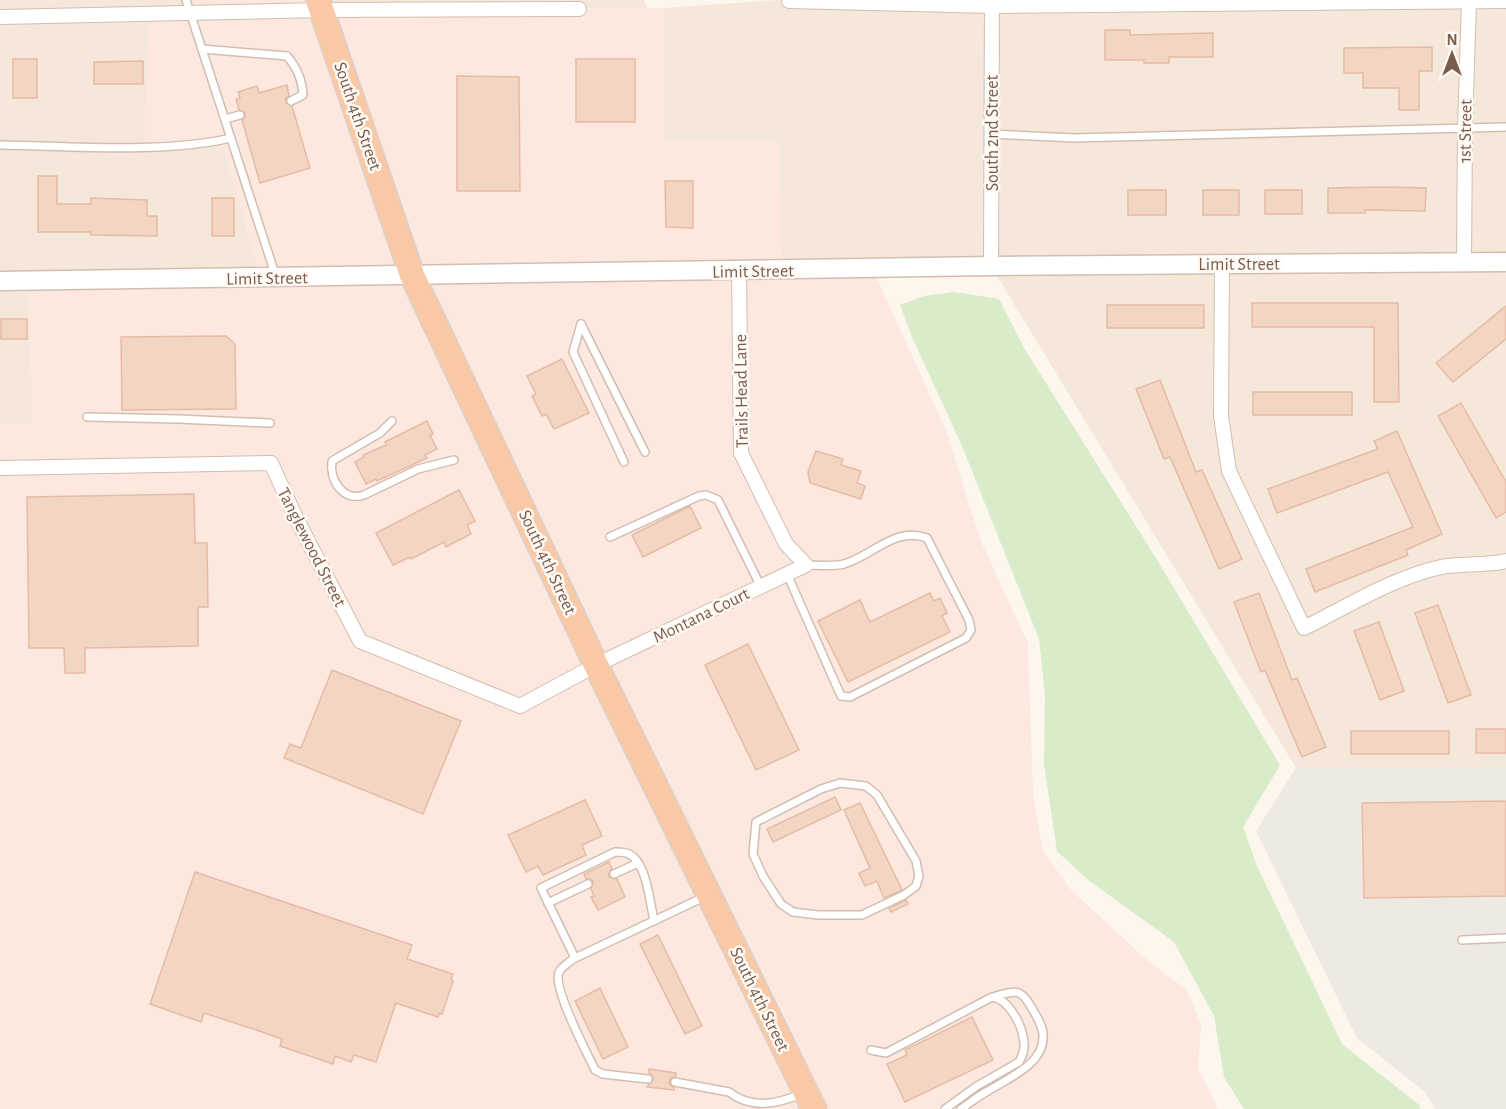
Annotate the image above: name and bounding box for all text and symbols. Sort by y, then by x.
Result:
north arrow [1422,24,1482,84]
text: N [1446,32,1458,48]
street label: South 4th Street [330,60,384,173]
street label: South 2nd Street [984,75,1002,191]
street label: 1st Street [1456,99,1476,163]
street label: Limit Street [1198,256,1280,274]
street label: Limit Street [712,262,794,282]
street label: Limit Street [226,269,308,289]
street label: Trails Head Lane [732,334,752,448]
street label: Tanglewood Street [273,485,349,610]
street label: South 4th Street [515,507,579,618]
street label: Montana Court [650,585,753,647]
street label: South 4th Street [726,945,792,1055]

